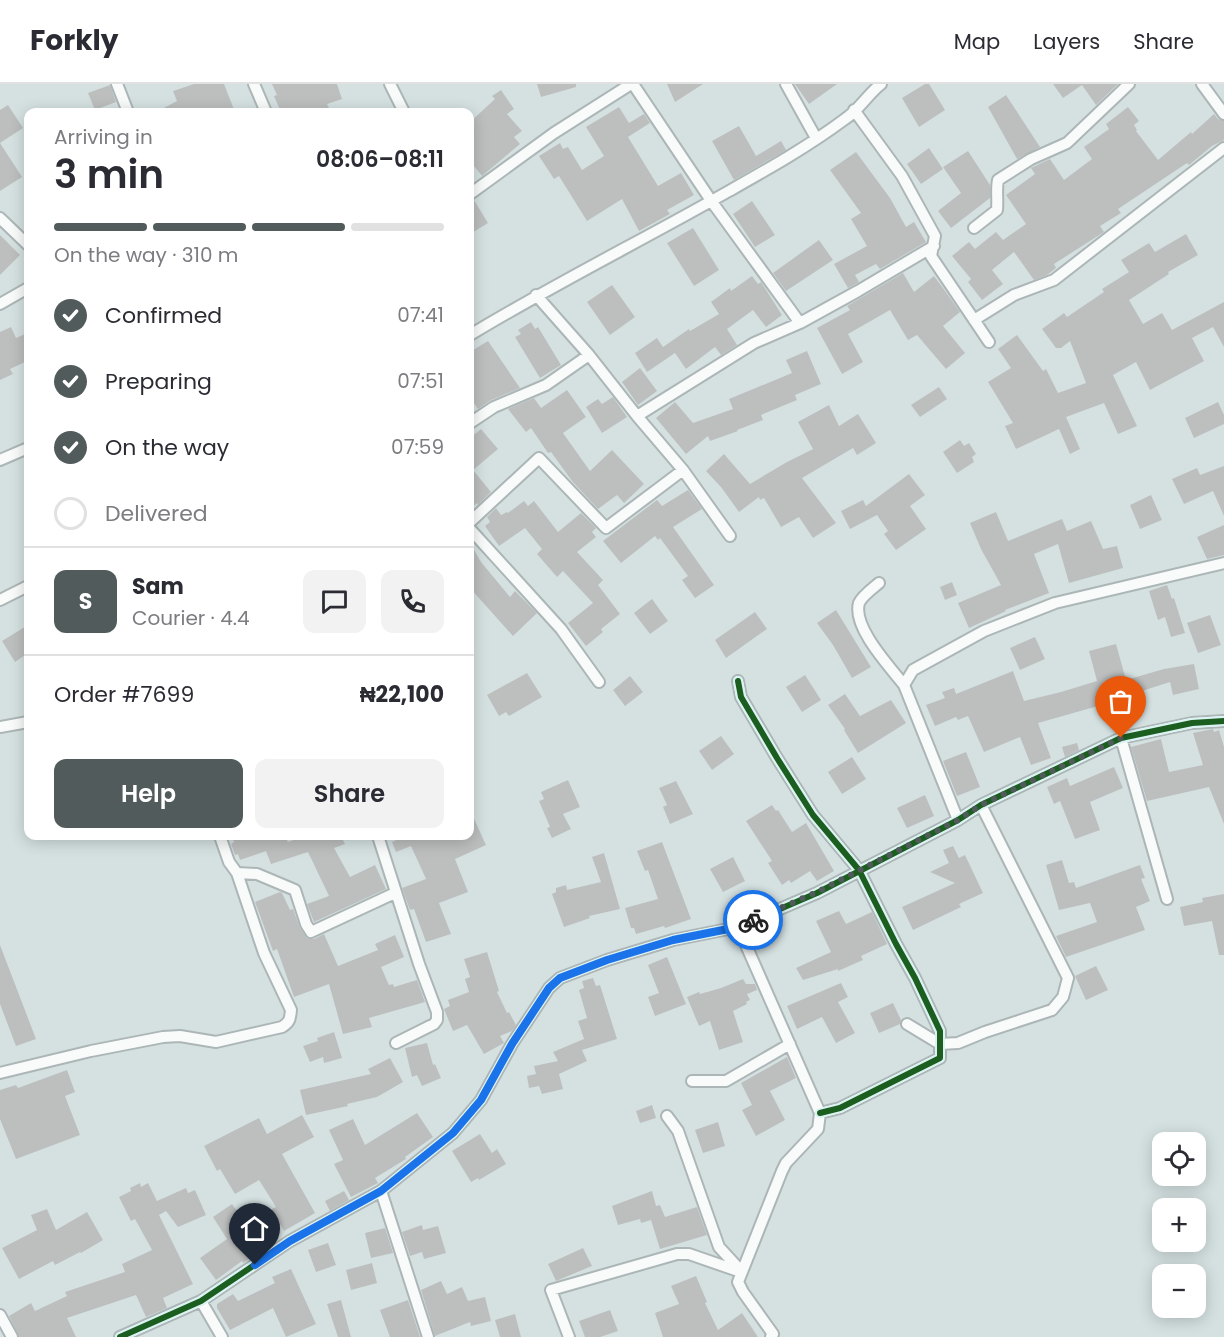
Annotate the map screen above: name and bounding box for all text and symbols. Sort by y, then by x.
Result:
text: Forkly [30,21,118,60]
text: Map [954,27,1000,56]
text: Layers [1033,27,1100,56]
text: Share [1133,27,1194,56]
text: Arriving in [54,123,153,151]
text: 08:06–08:11 [316,144,444,175]
text: 3 min [54,147,164,202]
text: On the way · 310 m [54,241,238,269]
icon: check [54,299,87,332]
text: Confirmed [105,300,222,331]
text: 07:41 [397,301,444,329]
icon: check [54,365,87,398]
text: Preparing [105,366,212,397]
text: 07:51 [397,367,444,395]
icon: check [54,431,87,464]
text: On the way [105,432,229,463]
text: 07:59 [391,433,444,461]
text: Delivered [105,498,208,529]
button: chat [303,570,366,633]
button: phone [381,570,444,633]
text: Sam [132,571,184,602]
text: S [79,586,92,617]
text: Courier · 4.4 [132,604,250,632]
pin [1095,676,1146,738]
text: Order #7699 [54,679,194,710]
text: ₦22,100 [360,679,444,710]
icon: bag [1104,685,1137,718]
button: Help [54,759,243,828]
button: Share [255,759,444,828]
courier [723,890,783,950]
icon: bike [737,904,770,937]
map controls [1152,1132,1206,1318]
button: locate [1152,1132,1206,1186]
button: + [1152,1198,1206,1252]
pin [229,1203,280,1265]
icon: home [238,1212,271,1245]
button: − [1152,1264,1206,1318]

